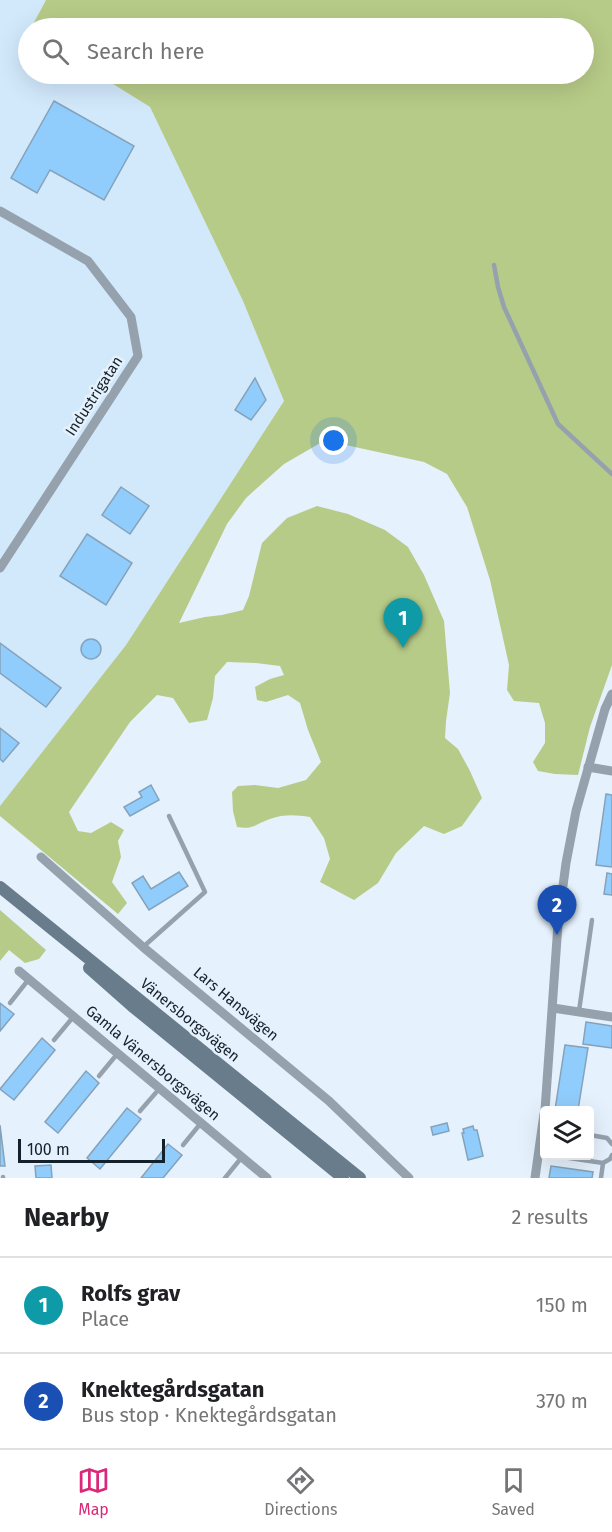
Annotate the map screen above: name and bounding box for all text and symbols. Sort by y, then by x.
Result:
search box [18,18,594,84]
icon: search [39,35,72,68]
text: Search here [87,38,205,65]
street label: Industrigatan [62,353,126,439]
your location [319,426,348,455]
pin: 1 [384,598,422,648]
pin: 2 [538,886,576,935]
street label: Lars Hansvägen [190,963,282,1045]
street label: Vänersborgsvägen [137,974,243,1066]
street label: Gamla Vänersborgsvägen [82,1002,224,1124]
map controls [540,1106,594,1160]
button: layers [540,1106,594,1160]
scale bar [18,1136,165,1164]
text: 100 m [27,1140,70,1159]
text: Nearby [24,1202,109,1233]
text: 2 results [511,1205,588,1229]
text: Rolfs grav [81,1280,180,1307]
text: 1 [39,1293,48,1317]
text: 150 m [536,1293,588,1317]
text: Place [81,1307,129,1331]
text: Knektegårdsgatan [81,1376,264,1403]
text: 2 [38,1389,49,1413]
text: 370 m [536,1389,588,1413]
text: Bus stop · Knektegårdsgatan [81,1403,337,1427]
tab: Map [77,1464,110,1519]
tab: Directions [264,1464,338,1519]
tab: Saved [492,1464,535,1519]

